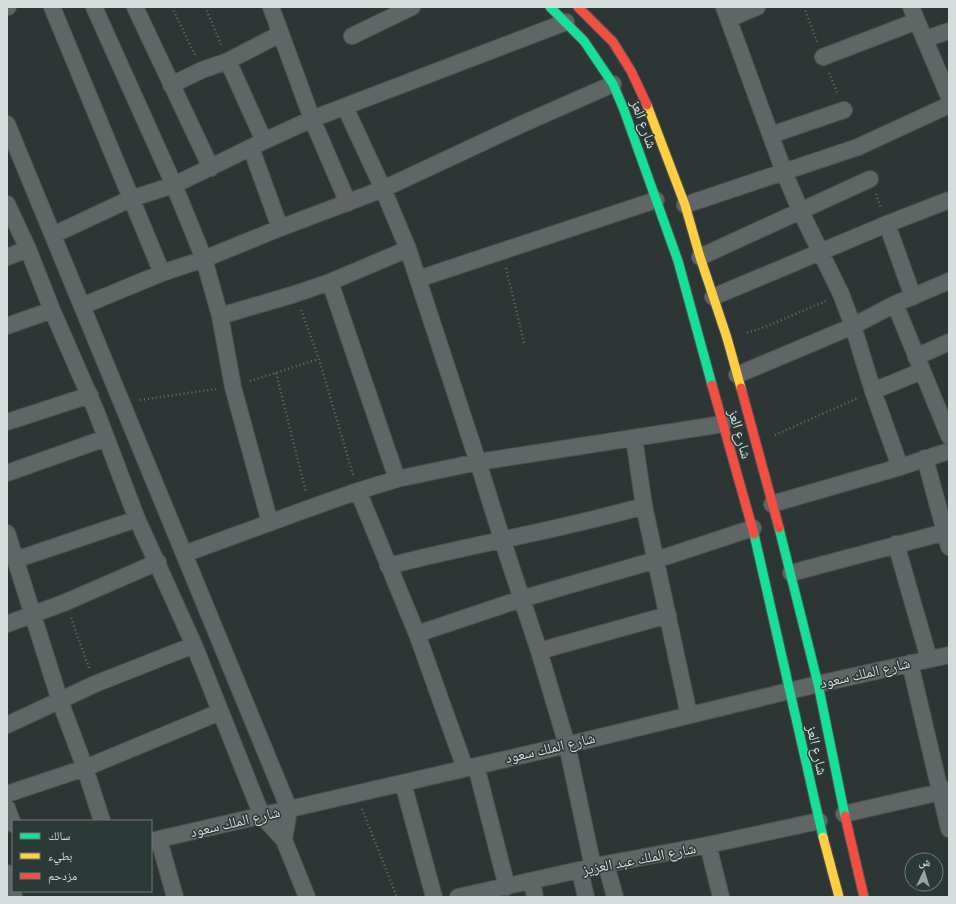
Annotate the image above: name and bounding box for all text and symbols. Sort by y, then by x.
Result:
street label: شارع العز [626,96,661,151]
street label: شارع العز [723,406,756,461]
street label: شارع الملك سعود [818,654,912,693]
street label: شارع العز [801,722,832,777]
street label: شارع الملك سعود [503,729,597,768]
street label: شارع الملك سعود [188,803,282,842]
legend [12,820,152,892]
text: سالك [48,829,70,844]
street label: شارع الملك عبد العزيز [580,839,698,880]
text: بطيء [48,849,72,866]
north arrow [904,852,944,892]
text: ش [918,856,931,870]
text: مزدحم [48,869,77,884]

